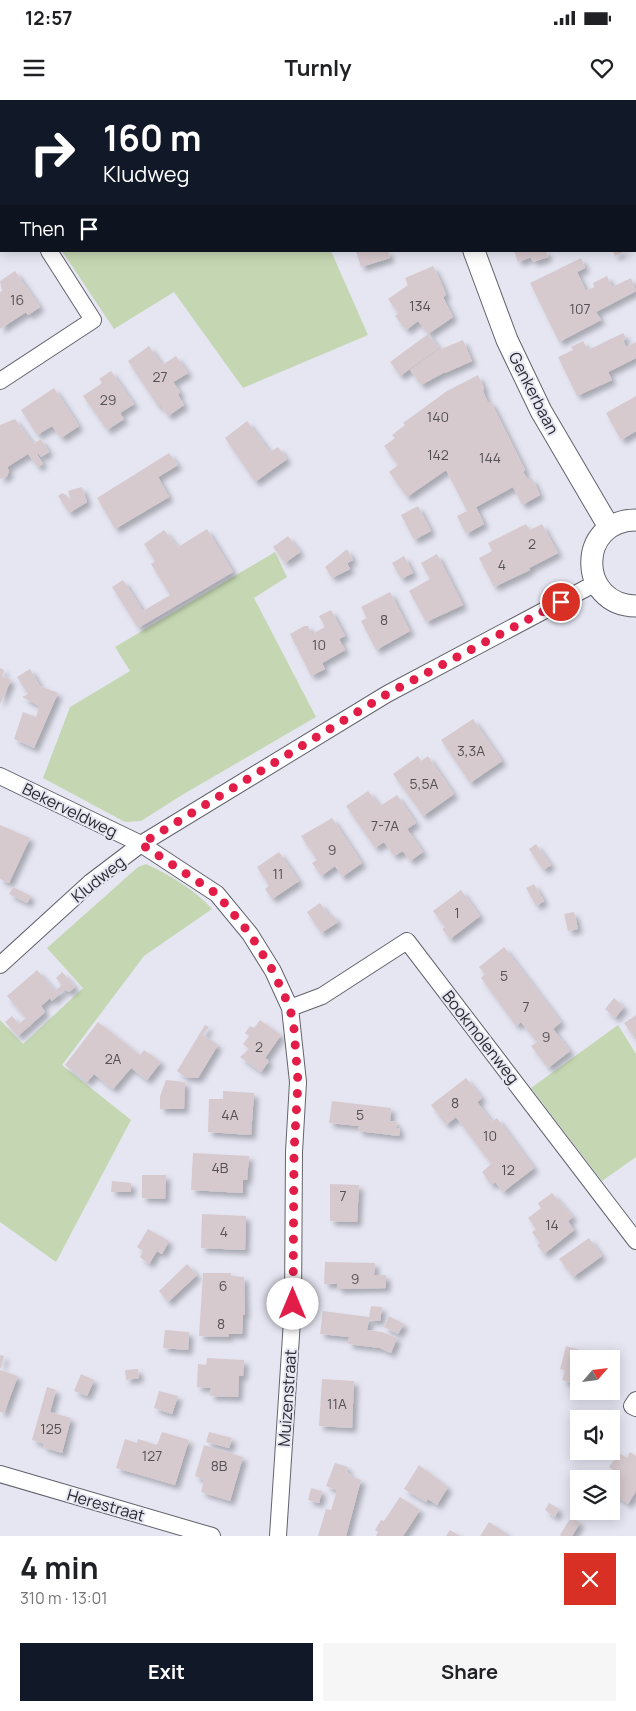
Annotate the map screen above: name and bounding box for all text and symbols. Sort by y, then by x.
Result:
text: 12:57 [25,5,72,31]
text: Turnly [284,53,352,83]
icon: menu [20,54,48,82]
icon: heart [588,54,616,82]
text: 160 m [103,114,202,162]
icon: right [20,120,85,185]
text: Kludweg [103,159,190,189]
icon: arrive [75,215,103,243]
text: Then [20,216,65,242]
house number: 16 [10,290,24,309]
house number: 134 [409,296,431,315]
house number: 107 [569,299,591,318]
street label: Genkerbaan [504,348,564,438]
house number: 27 [152,367,168,386]
house number: 29 [100,390,116,409]
house number: 140 [427,407,449,426]
house number: 142 [427,445,449,464]
house number: 144 [479,448,501,467]
house number: 2 [528,534,536,553]
house number: 4 [498,555,506,574]
pin [540,581,582,623]
icon: arrive [547,588,575,616]
house number: 8 [380,610,388,629]
house number: 10 [312,635,326,654]
house number: 3,3A [457,741,485,760]
house number: 5,5A [410,774,439,793]
street label: Bekerveldweg [19,777,121,843]
house number: 7-7A [371,816,399,835]
house number: 9 [328,840,336,859]
street label: Kludweg [67,851,129,907]
house number: 11 [273,864,283,883]
house number: 1 [454,903,460,922]
house number: 5 [500,966,508,985]
street label: Bookmolenweg [438,986,524,1088]
house number: 7 [522,997,530,1016]
house number: 9 [542,1027,550,1046]
house number: 2 [255,1037,263,1056]
house number: 2A [105,1049,121,1068]
house number: 8 [451,1093,459,1112]
house number: 4A [221,1105,239,1124]
house number: 5 [356,1105,364,1124]
house number: 10 [483,1126,497,1145]
house number: 4B [212,1158,229,1177]
house number: 12 [501,1160,515,1179]
house number: 7 [339,1186,347,1205]
house number: 14 [545,1215,559,1234]
house number: 4 [220,1222,228,1241]
house number: 9 [351,1269,359,1288]
house number: 6 [219,1276,227,1295]
position arrow [266,1277,318,1329]
house number: 8 [217,1314,225,1333]
street label: Muizenstraat [273,1349,301,1447]
north arrow [570,1350,620,1400]
map controls [570,1350,620,1520]
house number: 11A [327,1394,347,1413]
button: sound [570,1410,620,1460]
house number: 125 [40,1419,62,1438]
house number: 127 [142,1446,162,1465]
house number: 8B [211,1456,228,1475]
button: layers [570,1470,620,1520]
street label: Herestraat [65,1483,147,1527]
text: 4 min [20,1547,98,1588]
button: close [564,1553,616,1605]
text: 310 m · 13:01 [20,1587,108,1609]
button: Exit [20,1643,313,1701]
button: Share [323,1643,616,1701]

